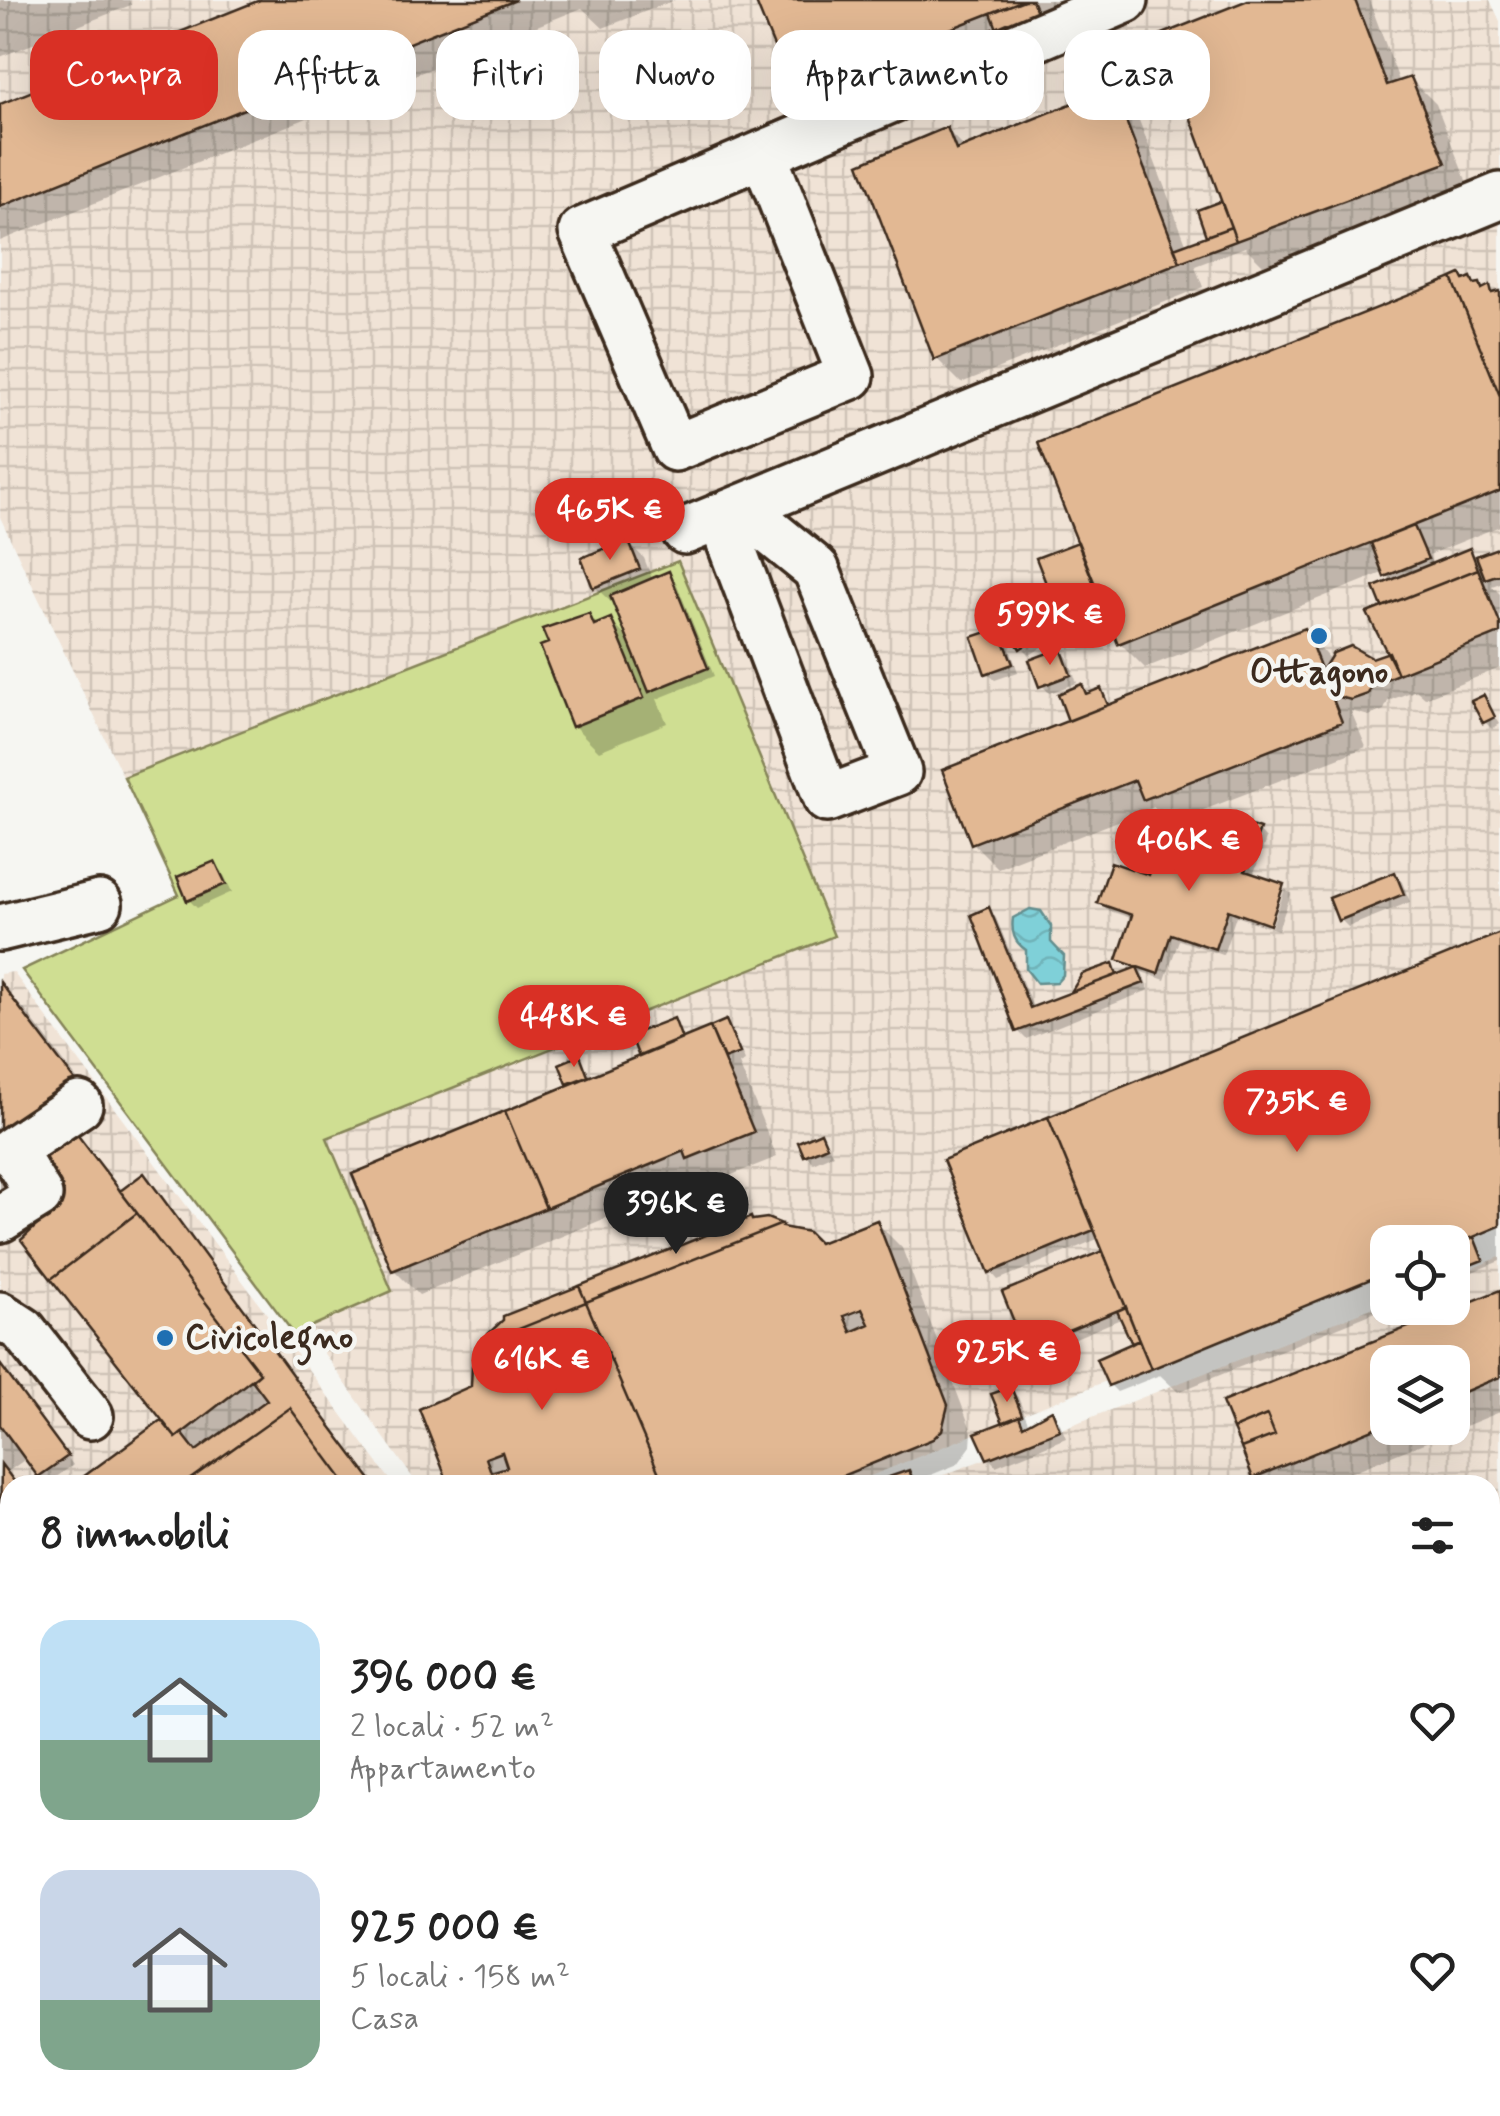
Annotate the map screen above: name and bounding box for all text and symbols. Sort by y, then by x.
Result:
chip: Compra [30,30,218,120]
chip: Affitta [238,30,416,120]
chip: Filtri [436,30,579,120]
chip: Nuovo [599,30,751,120]
chip: Appartamento [771,30,1044,120]
chip: Casa [1064,30,1210,120]
pin: 465K € [529,478,691,563]
text: 465K € [557,489,663,531]
pin: 599K € [969,583,1131,668]
text: 599K € [996,594,1104,636]
marker: Ottagono [1308,625,1330,647]
place label: Ottagono [1250,650,1388,697]
pin: 406K € [1108,809,1270,894]
text: 406K € [1137,820,1241,862]
pin: 448K € [493,985,655,1070]
text: 448K € [520,996,628,1038]
pin: 735K € [1216,1070,1378,1155]
text: 735K € [1246,1081,1348,1123]
pin: 396K € [595,1172,757,1257]
text: 396K € [626,1183,726,1225]
map controls [1370,1225,1470,1445]
button: locate [1370,1225,1470,1325]
place label: Civicolegno [185,1315,353,1366]
pin: 925K € [926,1320,1088,1405]
marker: Civicolegno [154,1327,176,1349]
pin: 616K € [461,1328,623,1413]
text: 925K € [956,1331,1058,1373]
text: 616K € [493,1339,591,1381]
button: layers [1370,1345,1470,1445]
text: 8 immobili [40,1508,230,1563]
icon: filters [1405,1508,1460,1563]
text: 396 000 € [350,1651,537,1706]
icon: home [120,1660,240,1780]
icon: heart [1405,1693,1460,1748]
text: 2 locali · 52 m² [350,1706,554,1748]
text: Appartamento [350,1748,536,1790]
text: 925 000 € [350,1901,539,1956]
icon: home [120,1910,240,2030]
icon: heart [1405,1943,1460,1998]
text: 5 locali · 158 m² [350,1956,570,1998]
text: Casa [350,1998,419,2040]

